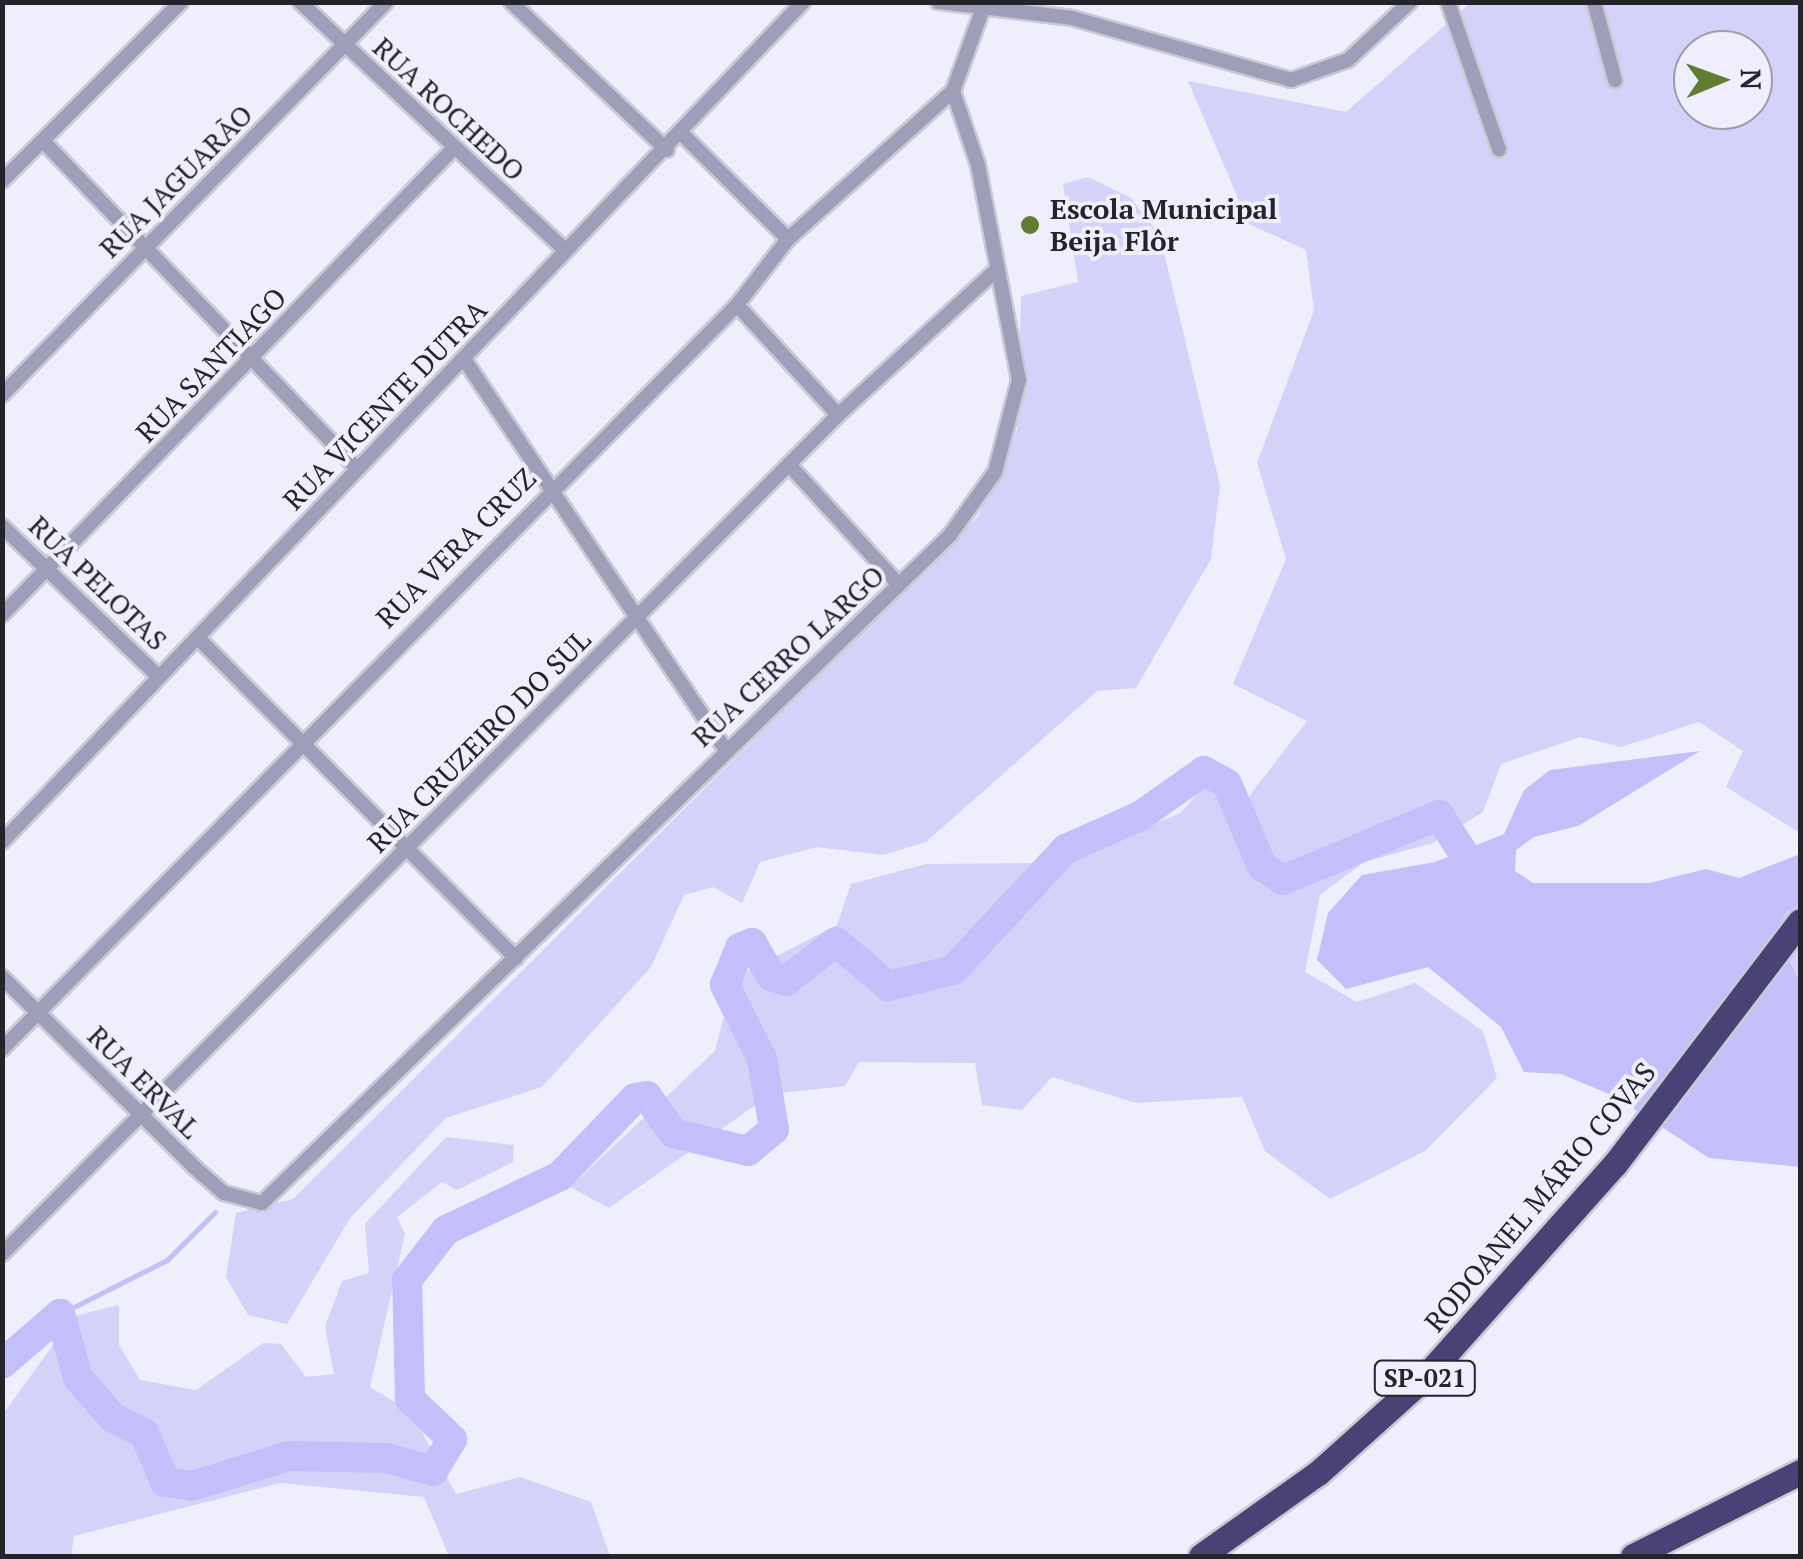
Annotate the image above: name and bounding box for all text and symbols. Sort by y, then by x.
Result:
street label: RUA ROCHEDO [366,30,532,188]
north arrow [1673,30,1773,130]
text: N [1733,69,1770,90]
street label: RUA JAGUARÃO [92,97,260,265]
place label: Escola Municipal Beija Flôr [1050,192,1277,258]
marker: Escola Municipal Beija Flôr [1019,214,1041,236]
street label: RUA SANTIAGO [129,281,293,449]
street label: RUA VICENTE DUTRA [276,293,494,517]
street label: RUA VERA CRUZ [369,461,543,635]
street label: RUA PELOTAS [22,509,174,657]
street label: RUA CERRO LARGO [685,558,891,754]
street label: RUA CRUZEIRO DO SUL [361,623,597,859]
street label: RUA ERVAL [81,1019,207,1145]
street label: RODOANEL MÁRIO COVAS [1418,1056,1662,1338]
road number: SP-021 [1372,1358,1478,1398]

